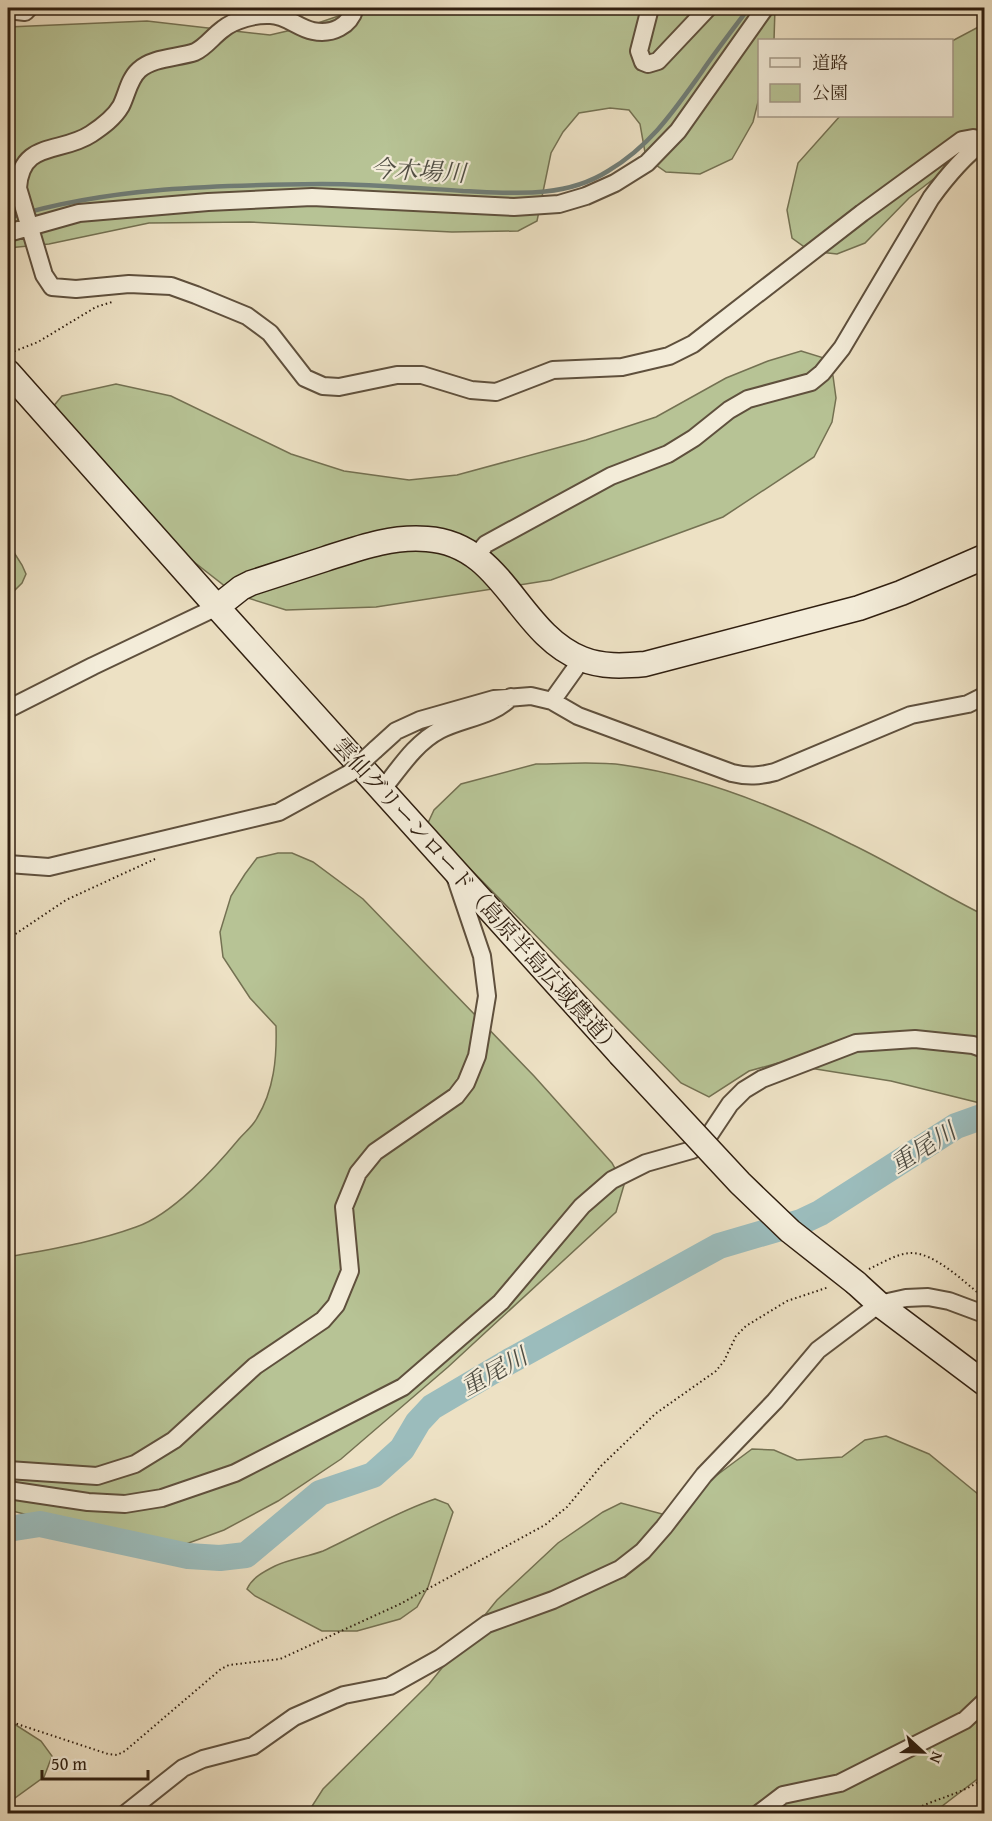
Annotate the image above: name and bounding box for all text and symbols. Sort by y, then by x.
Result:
legend [758,39,953,117]
text: 道路 [812,49,848,76]
text: 公園 [812,79,848,106]
water label: 今木場川 [369,151,470,191]
street label: 雲仙グリーンロード（島原半島広域農道） [326,730,630,1062]
water label: 重尾川 [883,1112,965,1181]
water label: 重尾川 [454,1337,536,1404]
north arrow [893,1722,953,1782]
scale bar [42,1743,148,1781]
text: N [924,1748,950,1767]
text: 50 m [51,1750,87,1777]

